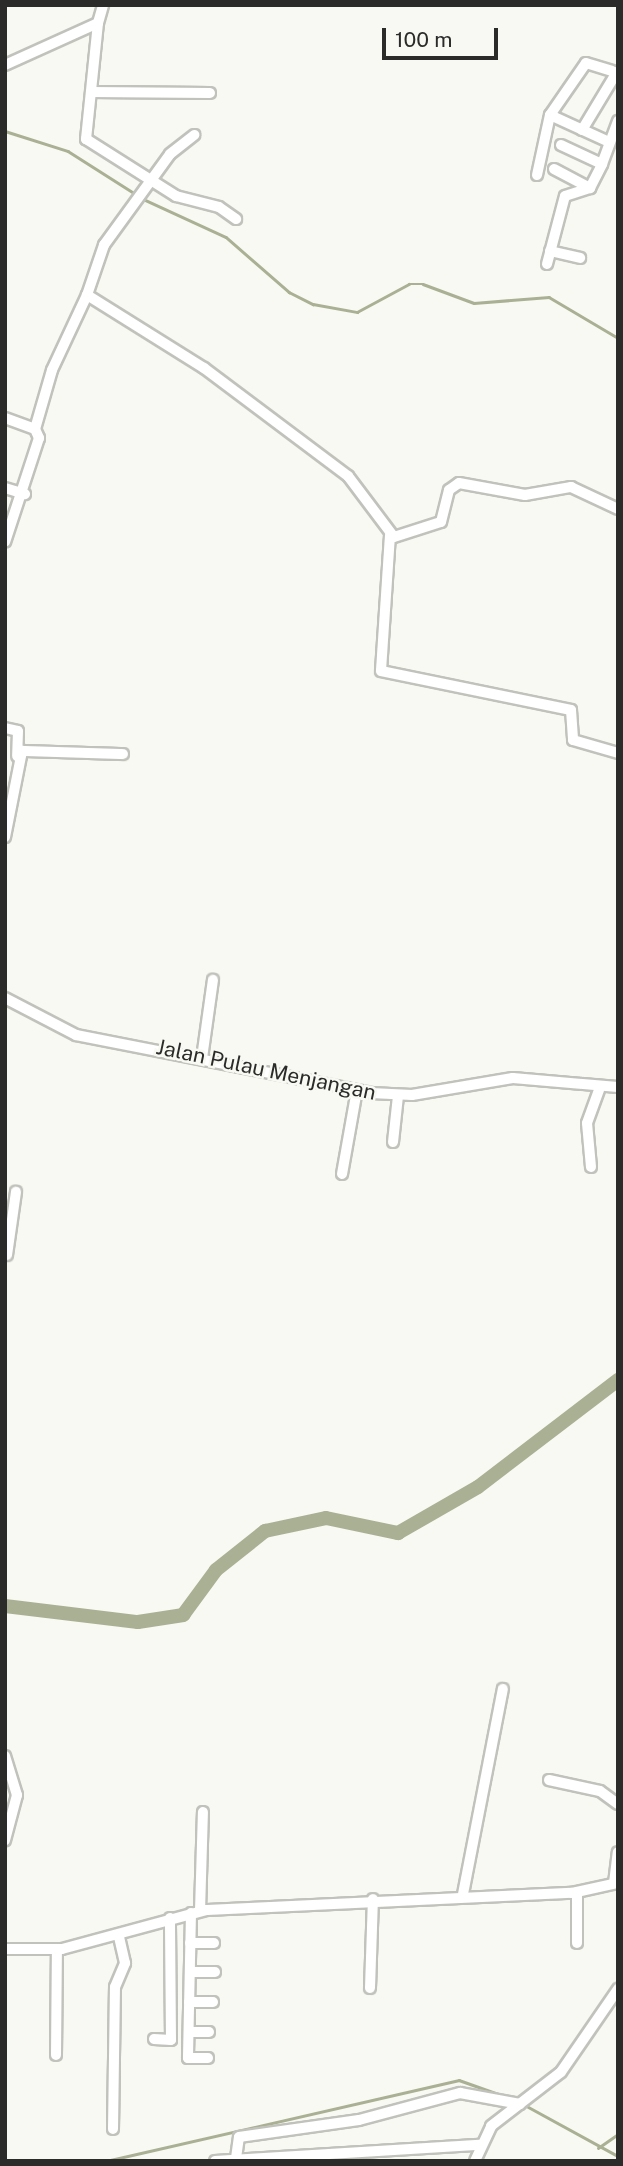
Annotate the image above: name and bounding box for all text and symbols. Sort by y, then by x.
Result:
scale bar [385,14,500,58]
text: 100 m [395,27,452,52]
street label: Jalan Pulau Menjangan [154,1034,378,1106]

